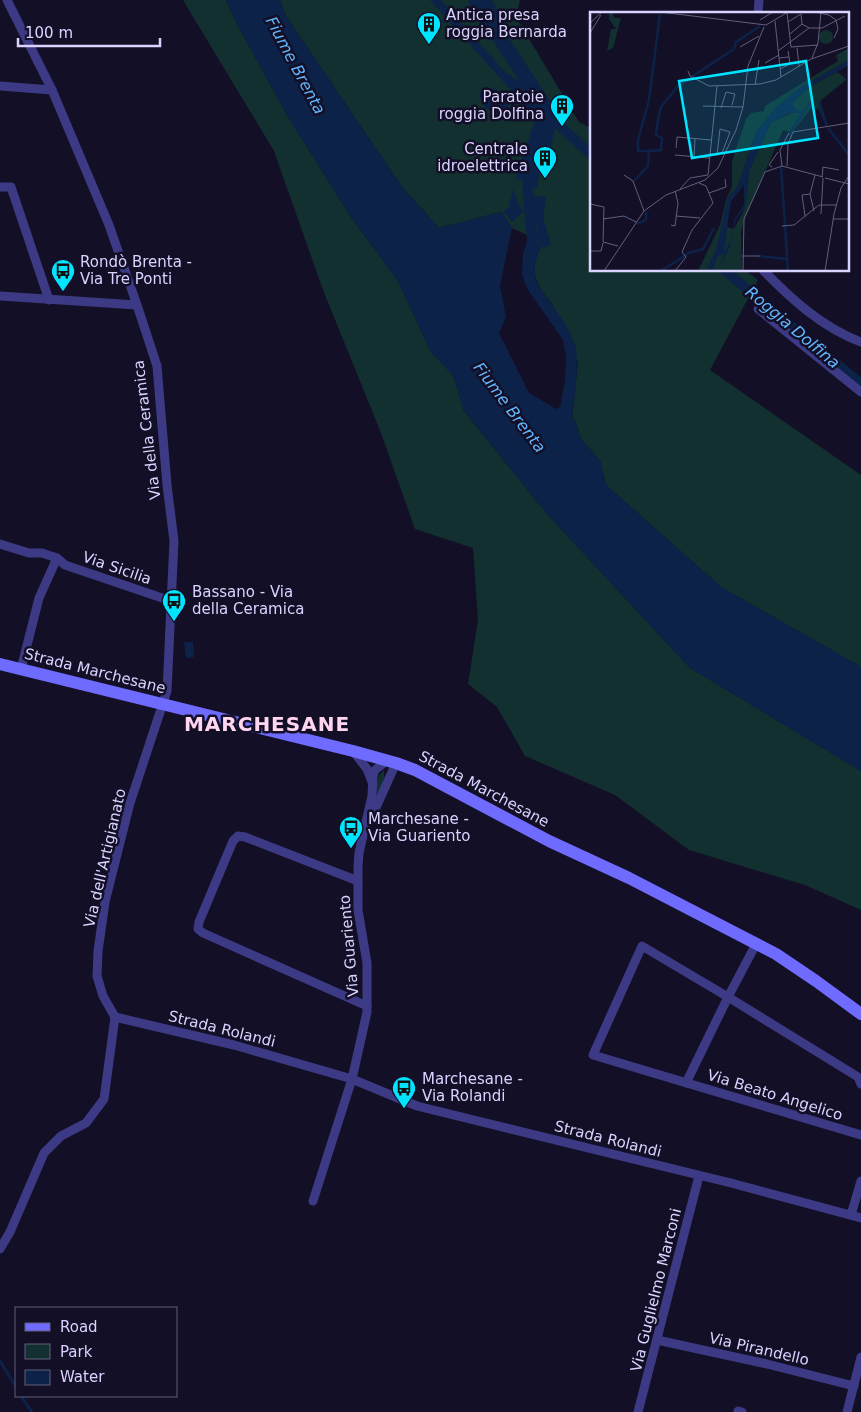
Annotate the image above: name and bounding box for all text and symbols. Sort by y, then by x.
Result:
place label: Antica presa roggia Bernarda [446,6,567,41]
building icon: Antica presa roggia Bernarda [416,11,442,45]
inset map [590,12,848,271]
water label: Fiume Brenta [262,13,329,117]
scale bar [18,15,160,47]
text: 100 m [25,24,73,42]
place label: Paratoie roggia Dolfina [439,88,544,123]
building icon: Paratoie roggia Dolfina [549,93,575,127]
place label: Centrale idroelettrica [437,140,528,175]
building icon: Centrale idroelettrica [532,145,558,179]
place label: Rondò Brenta - Via Tre Ponti [80,253,192,288]
bus stop icon: Rondò Brenta - Via Tre Ponti [50,258,76,292]
water label: Roggia Dolfina [742,282,844,372]
water label: Fiume Brenta [470,358,550,456]
street label: Via della Ceramica [130,359,164,501]
street label: Via Sicilia [80,548,154,588]
place label: Bassano - Via della Ceramica [192,583,304,618]
bus stop icon: Bassano - Via della Ceramica [161,588,187,622]
street label: Strada Marchesane [22,645,168,697]
district label: MARCHESANE [184,712,350,736]
street label: Strada Marchesane [416,747,552,831]
street label: Via dell'Artigianato [80,787,130,929]
place label: Marchesane - Via Guariento [368,810,471,845]
bus stop icon: Marchesane - Via Guariento [338,815,364,849]
street label: Via Guariento [336,894,362,998]
street label: Strada Rolandi [167,1007,277,1051]
street label: Via Beato Angelico [705,1066,845,1124]
place label: Marchesane - Via Rolandi [422,1070,523,1105]
bus stop icon: Marchesane - Via Rolandi [391,1075,417,1109]
street label: Strada Rolandi [553,1117,663,1161]
street label: Via Guglielmo Marconi [627,1206,685,1374]
legend [15,1307,178,1397]
text: Road [60,1318,98,1336]
street label: Via Pirandello [707,1329,811,1369]
text: Park [60,1343,93,1361]
text: Water [60,1368,105,1386]

